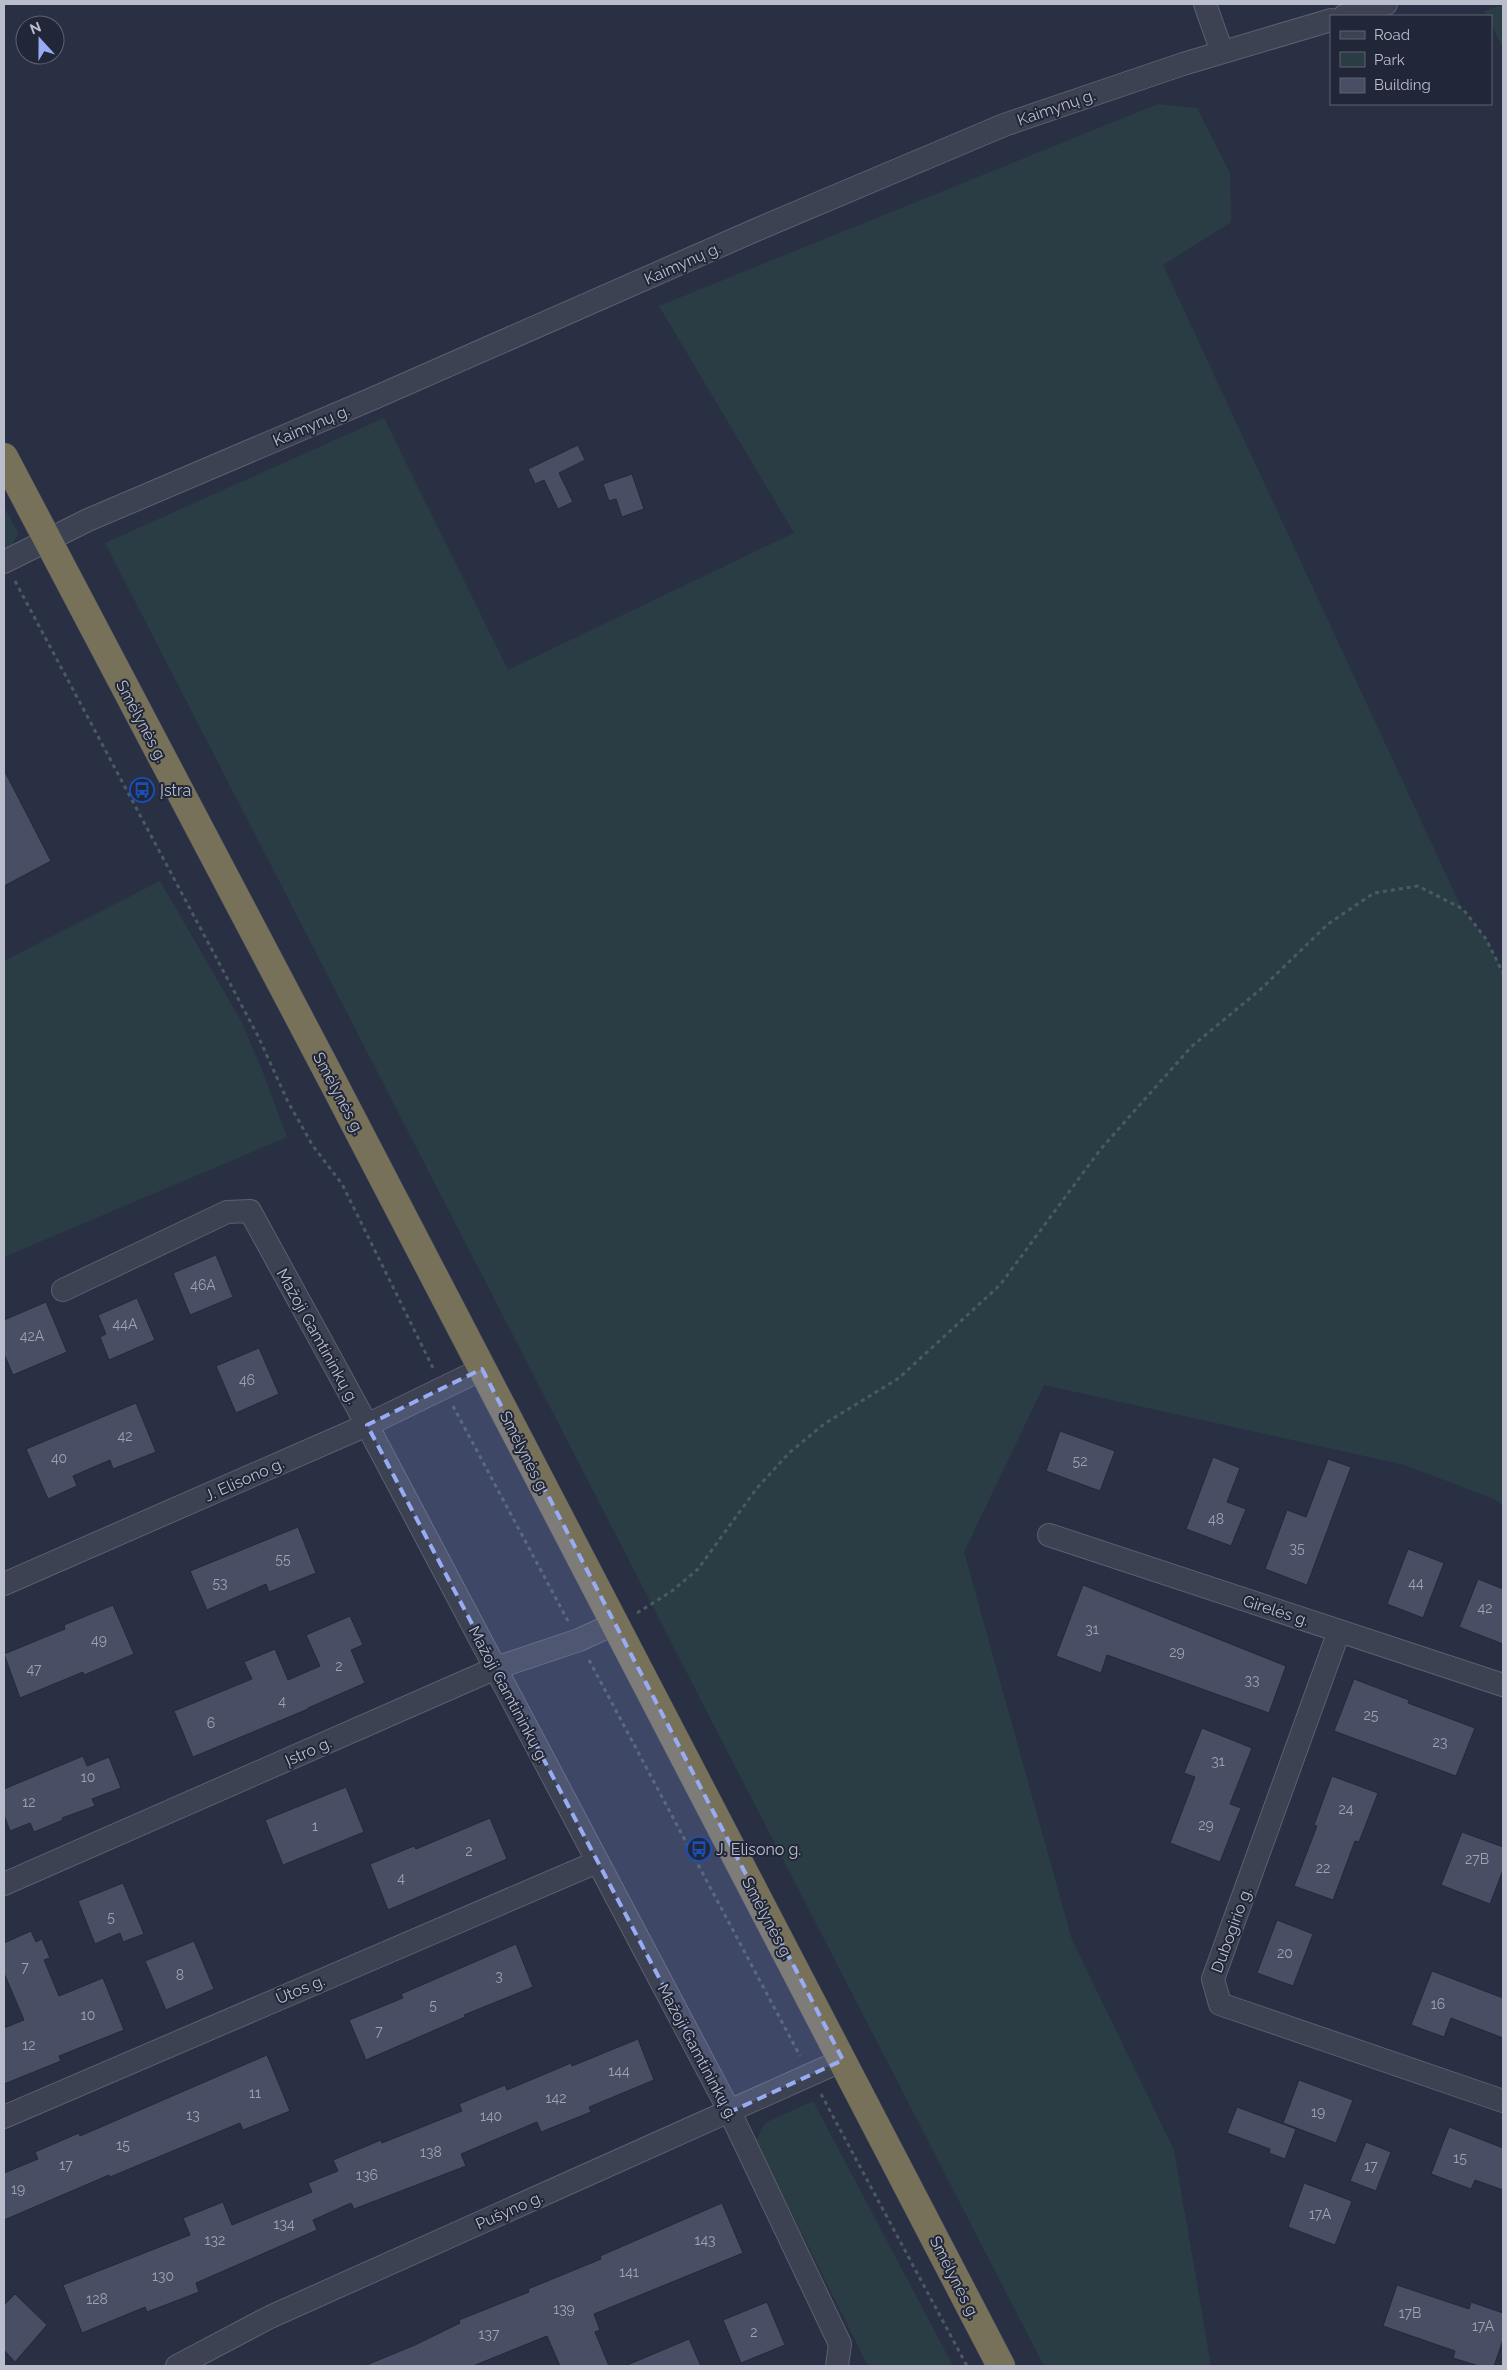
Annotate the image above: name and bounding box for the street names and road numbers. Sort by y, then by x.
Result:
street label: Kaimynų g. [1015,85,1098,130]
street label: Kaimynų g. [641,238,723,289]
street label: Kaimynų g. [270,401,352,450]
street label: Smėlynės g. [112,677,171,765]
street label: Smėlynės g. [309,1049,368,1137]
street label: Mažoji Gamtininkų g. [272,1265,363,1407]
street label: Smėlynės g. [496,1408,553,1497]
street label: J. Elisono g. [201,1453,287,1505]
street label: Girelės g. [1240,1591,1311,1630]
street label: Mažoji Gamtininkų g. [465,1623,553,1766]
street label: Įstro g. [282,1733,334,1770]
street label: Smėlynės g. [738,1874,797,1962]
street label: Dubogirio g. [1207,1885,1256,1975]
street label: Ūtos g. [273,1971,328,2008]
street label: Mažoji Gamtininkų g. [654,1981,742,2124]
street label: Pušyno g. [473,2187,546,2234]
street label: Smėlynės g. [926,2233,983,2322]

